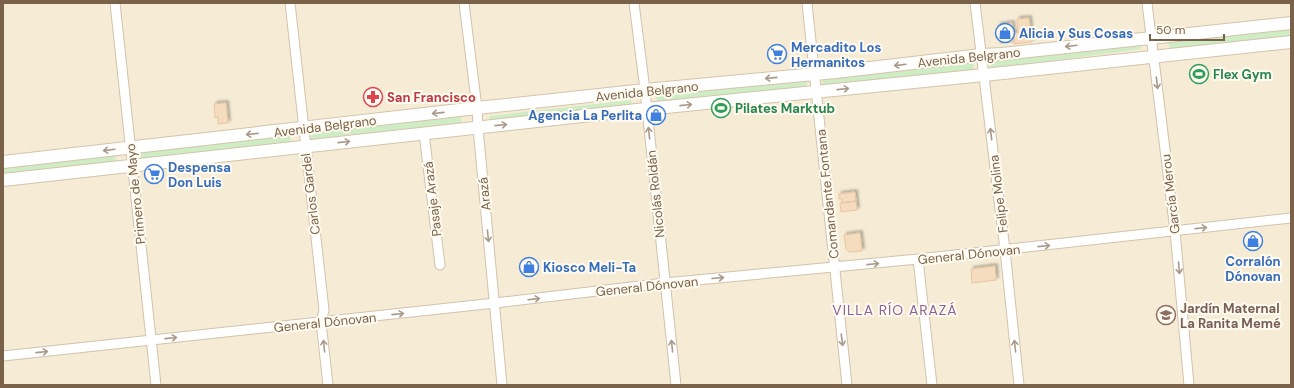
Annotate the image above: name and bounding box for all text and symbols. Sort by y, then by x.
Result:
scale bar [1150,16,1224,42]
shop icon: Alicia y Sus Cosas [994,22,1016,44]
text: 50 m [1156,22,1185,38]
place label: Alicia y Sus Cosas [1019,25,1133,42]
place label: Mercadito Los Hermanitos [791,39,881,71]
one-way arrow [1065,42,1078,50]
supermarket icon: Mercadito Los Hermanitos [766,43,788,65]
street label: Avenida Belgrano [917,44,1022,71]
one-way arrow [894,61,907,69]
sports icon: Flex Gym [1188,63,1210,85]
place label: Flex Gym [1213,66,1272,83]
one-way arrow [765,75,778,82]
one-way arrow [1153,76,1161,89]
street label: Avenida Belgrano [595,78,700,105]
one-way arrow [836,85,849,93]
pharmacy icon: San Francisco [362,86,384,108]
place label: San Francisco [387,89,476,106]
sports icon: Pilates Marktub [710,97,732,119]
place label: Pilates Marktub [735,100,835,117]
one-way arrow [679,101,692,109]
shop icon: Agencia La Perlita [645,104,667,126]
place label: Agencia La Perlita [528,107,642,124]
one-way arrow [432,109,445,117]
street label: Avenida Belgrano [273,112,378,141]
one-way arrow [494,121,507,129]
one-way arrow [645,127,652,140]
street label: Comandante Fontana [812,128,843,260]
one-way arrow [987,128,995,141]
one-way arrow [246,130,259,138]
one-way arrow [337,138,350,146]
street label: Primero de Mayo [122,142,149,245]
one-way arrow [103,146,116,154]
street label: Nicolás Roldán [642,149,669,239]
street label: Carlos Gardel [297,152,324,236]
street label: García Merou [1157,153,1184,235]
street label: Felipe Molina [985,154,1012,234]
place label: Despensa Don Luis [168,159,231,191]
street label: Pasaje Arazá [419,160,446,237]
supermarket icon: Despensa Don Luis [143,163,165,185]
street label: Arazá [474,176,495,212]
one-way arrow [1194,224,1207,232]
one-way arrow [485,229,492,242]
shop icon: Corralón Dónovan [1242,230,1264,252]
street label: General Dónovan [917,241,1021,268]
one-way arrow [1037,242,1050,250]
place label: Corralón Dónovan [1225,253,1281,285]
shop icon: Kiosco Meli-Ta [518,256,540,278]
place label: Kiosco Meli-Ta [543,259,636,276]
one-way arrow [866,260,879,267]
one-way arrow [1175,261,1182,274]
street label: General Dónovan [595,273,699,300]
one-way arrow [711,275,724,282]
one-way arrow [527,295,540,303]
place label: Jardín Maternal La Ranita Memé [1180,300,1281,332]
district label: VILLA RÍO ARAZÁ [832,301,958,319]
school or university icon: Jardín Maternal La Ranita Memé [1155,304,1177,326]
street label: General Dónovan [273,309,377,336]
one-way arrow [391,310,404,318]
one-way arrow [838,333,846,346]
one-way arrow [164,334,177,342]
one-way arrow [320,340,328,353]
one-way arrow [668,340,676,353]
one-way arrow [1011,340,1018,353]
one-way arrow [35,348,48,356]

